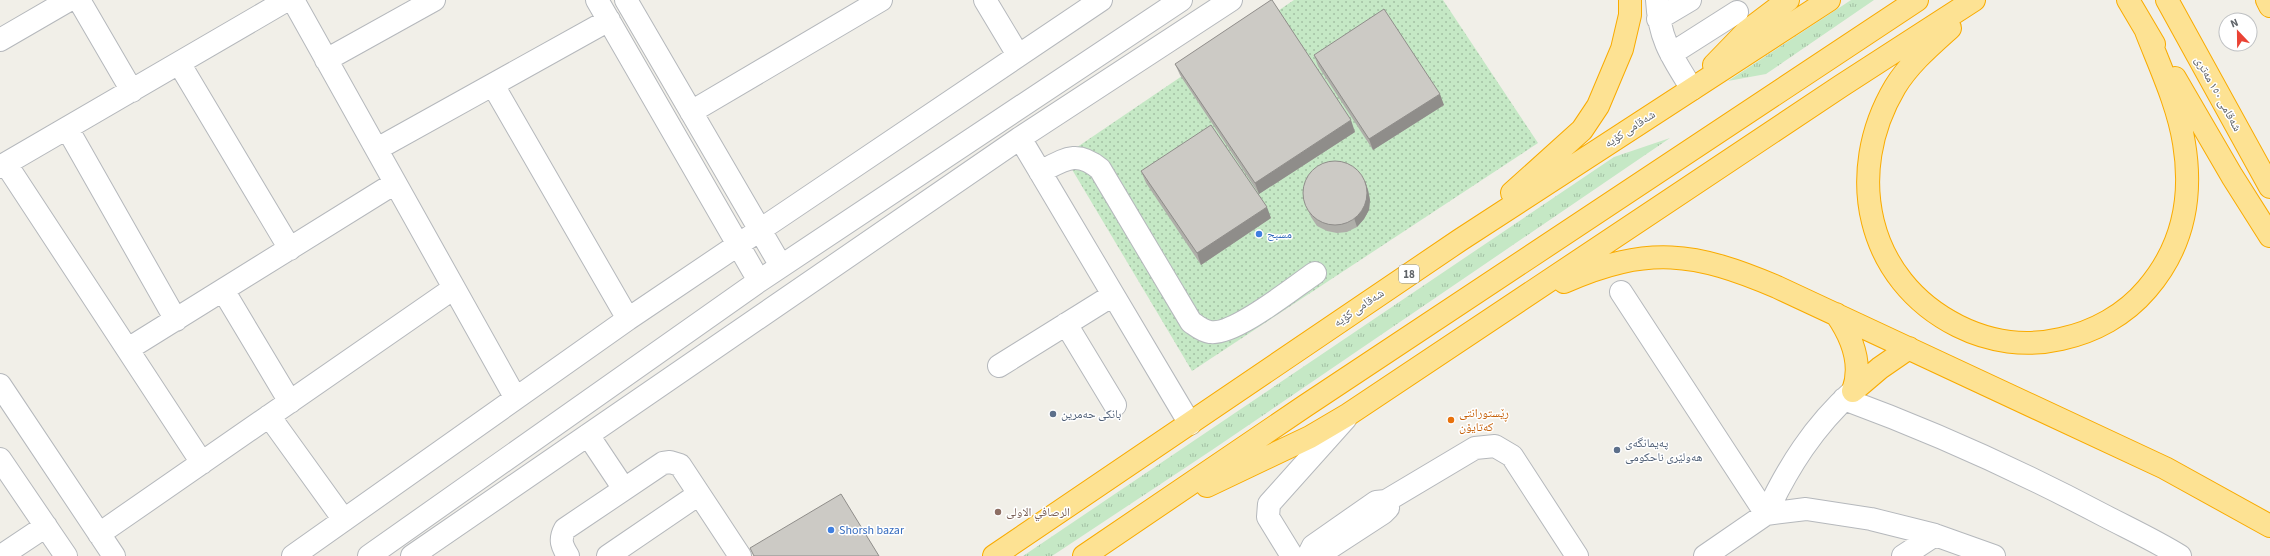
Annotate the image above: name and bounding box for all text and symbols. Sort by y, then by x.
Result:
north arrow [2218,12,2258,52]
text: N [2228,15,2241,32]
street label: شەقامی ١٥٠ مەتری [2190,53,2246,135]
street label: شەقامی کۆیە [1601,106,1659,152]
place label: مسبح [1267,226,1292,243]
marker: مسبح [1254,229,1264,239]
road number: 18 [1399,265,1419,283]
street label: شەقامی کۆیە [1330,285,1388,331]
place label: ڕێستورانتی کەتایۆن [1459,405,1509,436]
place label: بانكی حه‌مرین [1061,406,1121,423]
marker: بانكی حه‌مرین [1048,409,1058,419]
marker: ڕێستورانتی کەتایۆن [1446,415,1456,425]
place label: پەیمانگەی هەولێری ناحکومی [1625,435,1702,466]
marker: پەیمانگەی هەولێری ناحکومی [1612,445,1622,455]
place label: الرصافي الاولى [1006,504,1070,522]
marker: الرصافي الاولى [993,507,1003,517]
place label: Shorsh bazar [839,522,905,539]
marker: Shorsh bazar [826,525,836,535]

